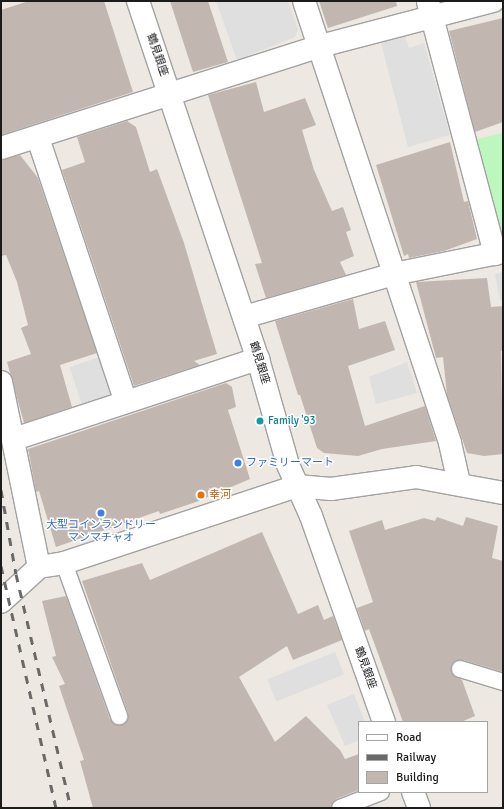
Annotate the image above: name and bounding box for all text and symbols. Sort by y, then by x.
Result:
street label: 鶴見銀座 [144,32,170,78]
street label: 鶴見銀座 [246,340,272,386]
place label: Family '93 [268,414,315,428]
marker: Family '93 [255,416,265,426]
place label: ファミリーマート [246,456,334,470]
marker: ファミリーマート [233,458,243,468]
place label: 幸河 [209,488,231,502]
marker: 幸河 [196,490,206,500]
marker: 大型コインランドリー マンマチャオ [96,508,106,518]
place label: 大型コインランドリー マンマチャオ [46,519,156,545]
street label: 鶴見銀座 [351,645,379,691]
legend [358,721,488,793]
text: Road [396,730,422,745]
text: Railway [396,750,436,765]
text: Building [396,770,439,785]

